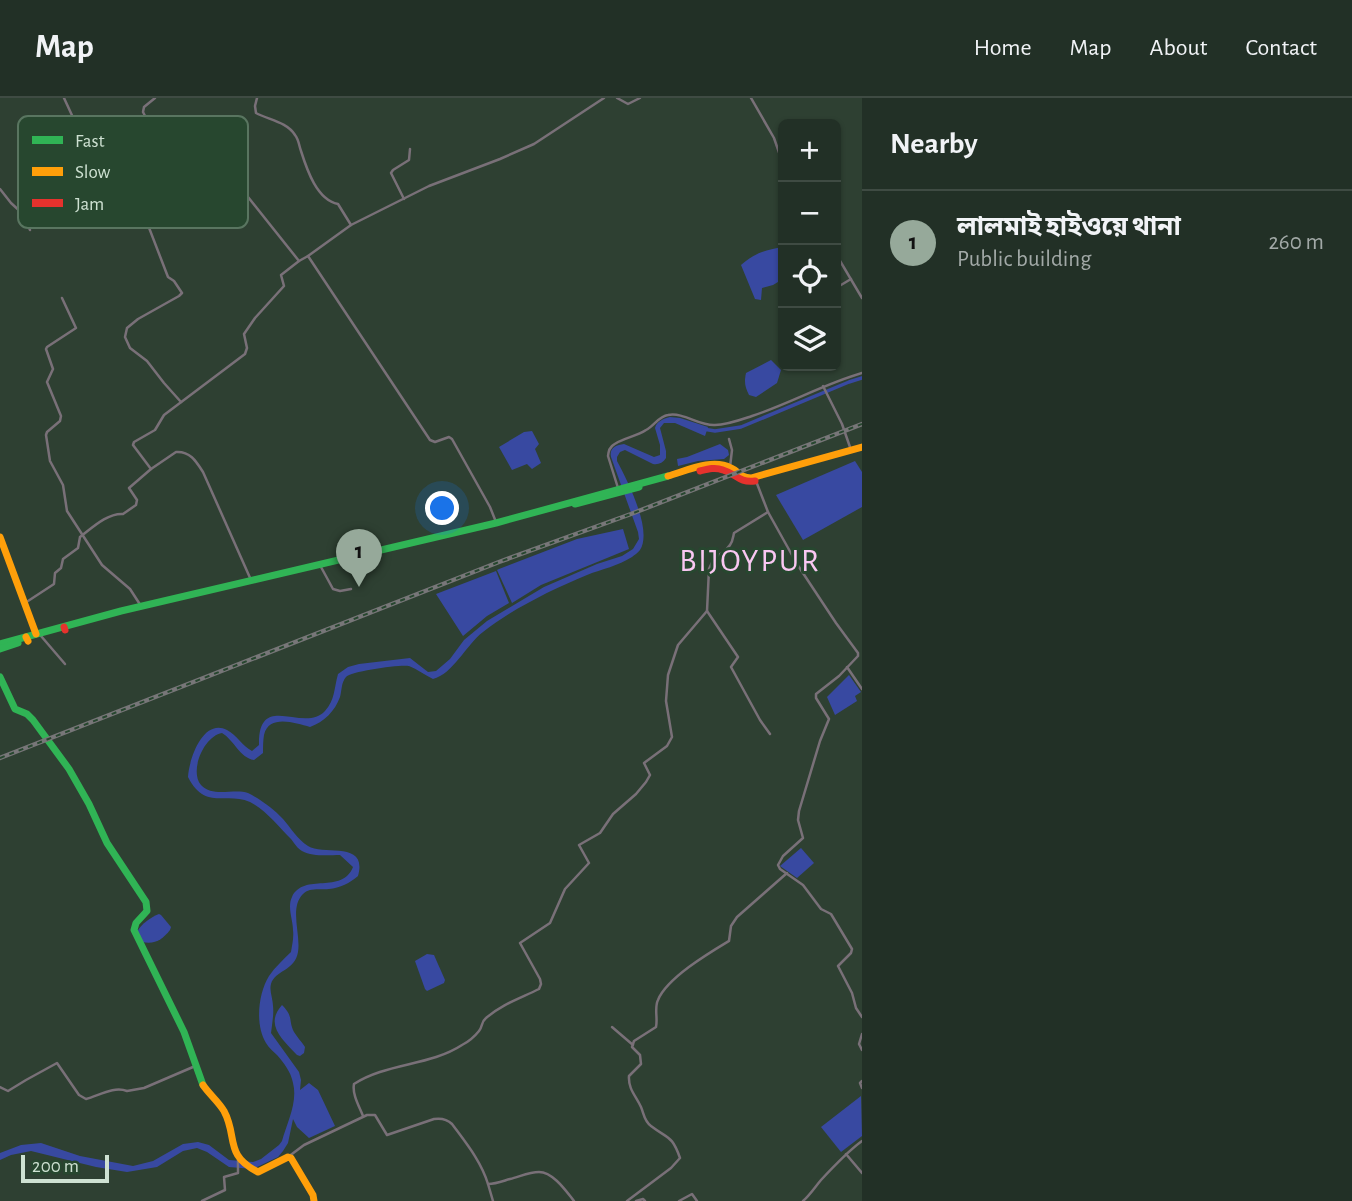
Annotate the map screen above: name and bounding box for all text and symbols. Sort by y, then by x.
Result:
text: Map [35,31,94,64]
text: Home [974,36,1032,60]
text: Map [1070,36,1112,60]
text: About [1150,36,1207,60]
text: Contact [1245,36,1317,60]
legend [18,116,248,228]
map controls [778,119,841,371]
button: + [778,119,841,182]
text: Nearby [890,129,978,159]
text: Fast [75,132,105,151]
text: Slow [75,163,111,182]
button: − [778,182,841,245]
text: Jam [75,195,104,214]
text: লালমাই হাইওয়ে থানা [957,214,1181,240]
text: 1 [909,231,917,254]
text: 260 m [1268,231,1324,254]
button: locate [778,245,841,308]
text: Public building [957,248,1091,271]
button: layers [778,308,841,371]
your location [425,491,459,525]
pin: 1 [336,529,382,587]
district label: BIJOYPUR [679,545,821,577]
scale bar [21,1152,108,1184]
text: 200 m [32,1157,79,1176]

